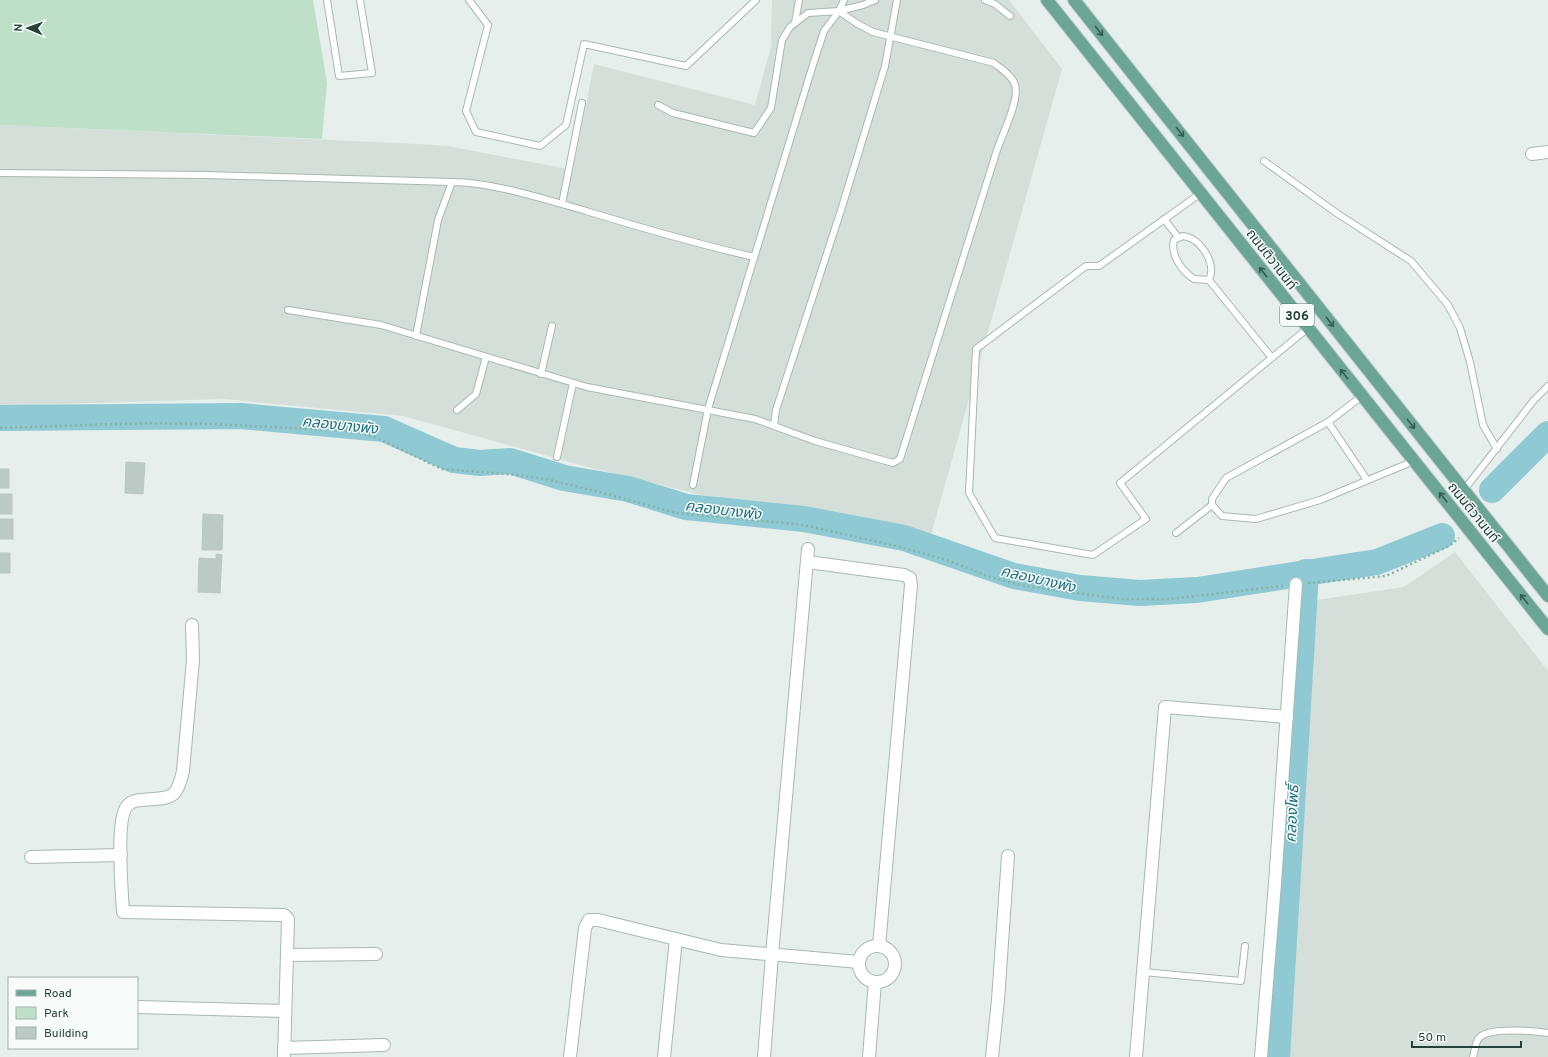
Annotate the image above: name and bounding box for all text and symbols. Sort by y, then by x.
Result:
north arrow [8,8,48,48]
text: N [12,23,26,32]
one-way arrow [1094,25,1103,36]
one-way arrow [1175,127,1184,138]
street label: ถนนติวานนท์ [1242,226,1300,294]
one-way arrow [1259,266,1268,277]
road number: 306 [1280,304,1314,326]
one-way arrow [1326,316,1335,327]
one-way arrow [1340,368,1349,379]
water label: คลองบางพัง [301,413,380,440]
one-way arrow [1407,418,1415,429]
street label: ถนนติวานนท์ [1443,479,1502,547]
one-way arrow [1438,492,1447,503]
water label: คลองบางพัง [684,497,763,526]
water label: คลองบางพัง [998,563,1078,598]
one-way arrow [1519,593,1528,604]
water label: คลองโพธิ์ [1281,781,1305,843]
legend [8,977,138,1049]
text: Road [44,986,72,1002]
text: Park [44,1006,69,1022]
scale bar [1412,1023,1521,1049]
text: Building [44,1026,88,1042]
text: 50 m [1418,1030,1446,1046]

